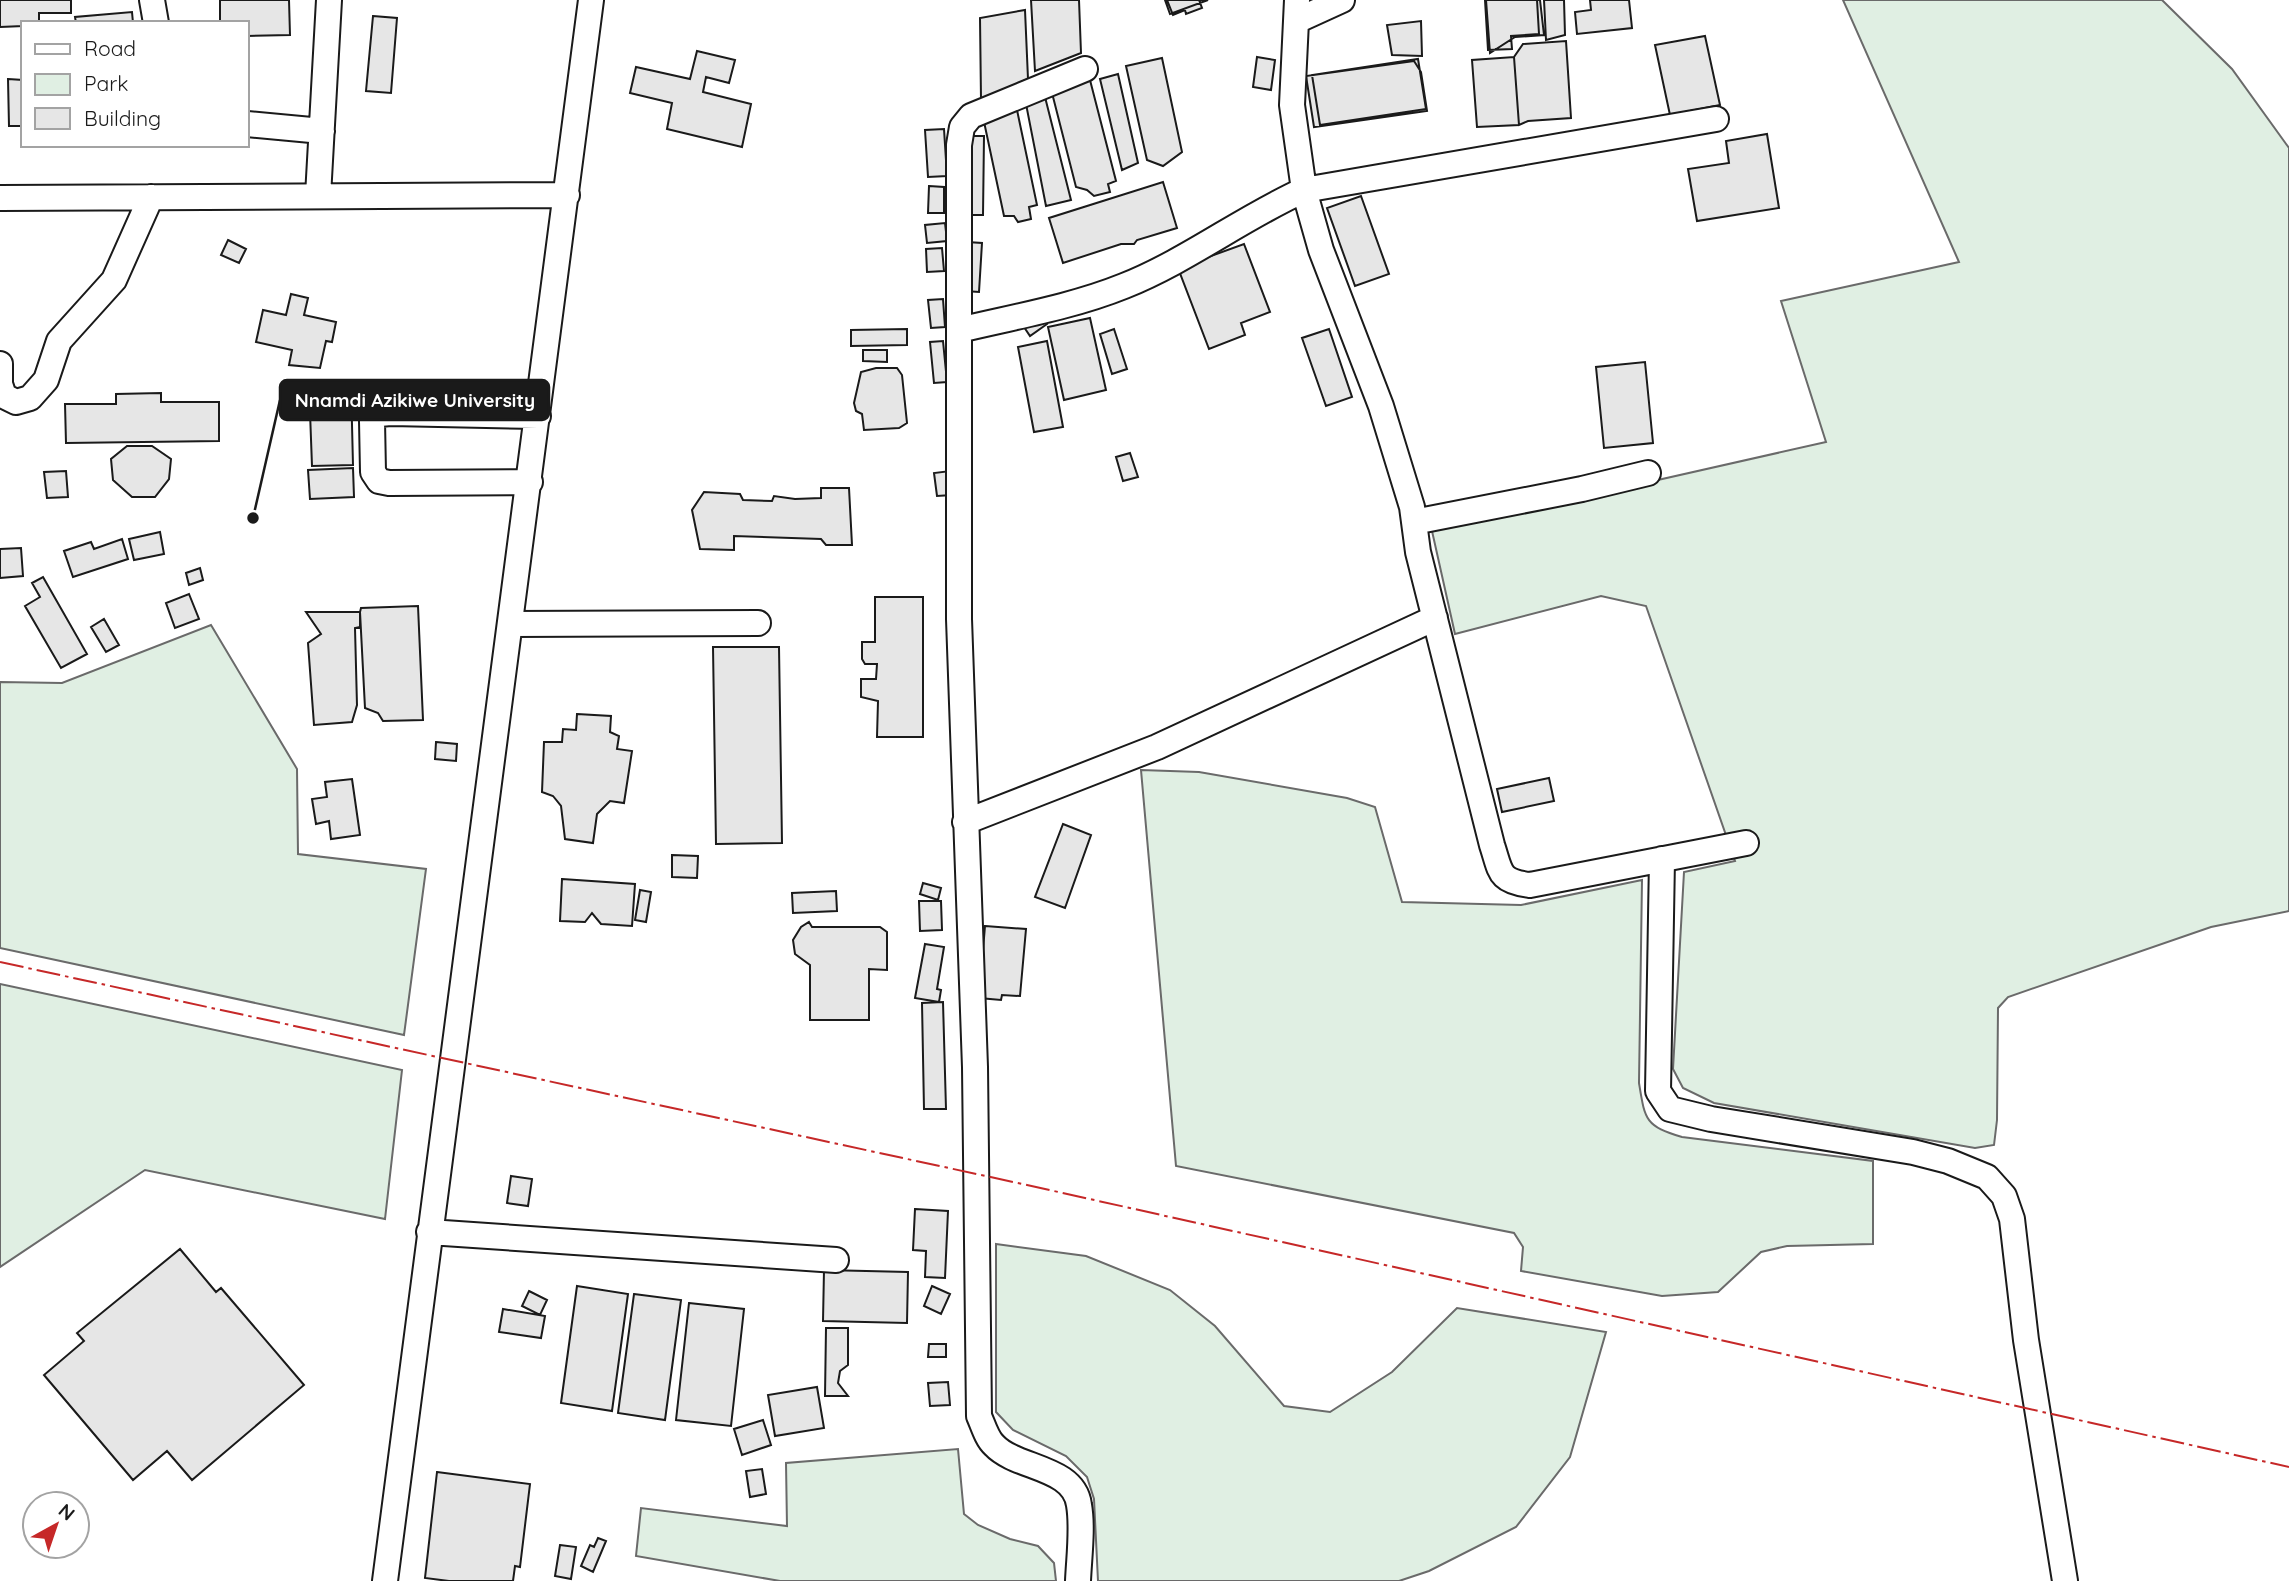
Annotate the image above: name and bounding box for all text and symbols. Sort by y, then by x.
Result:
legend [21,21,248,147]
text: Road [84,35,136,61]
text: Park [84,70,128,96]
text: Building [84,105,161,131]
callout: Nnamdi Azikiwe University [280,380,549,420]
text: Nnamdi Azikiwe University [295,388,535,412]
north arrow [21,1490,91,1560]
text: N [54,1498,80,1526]

